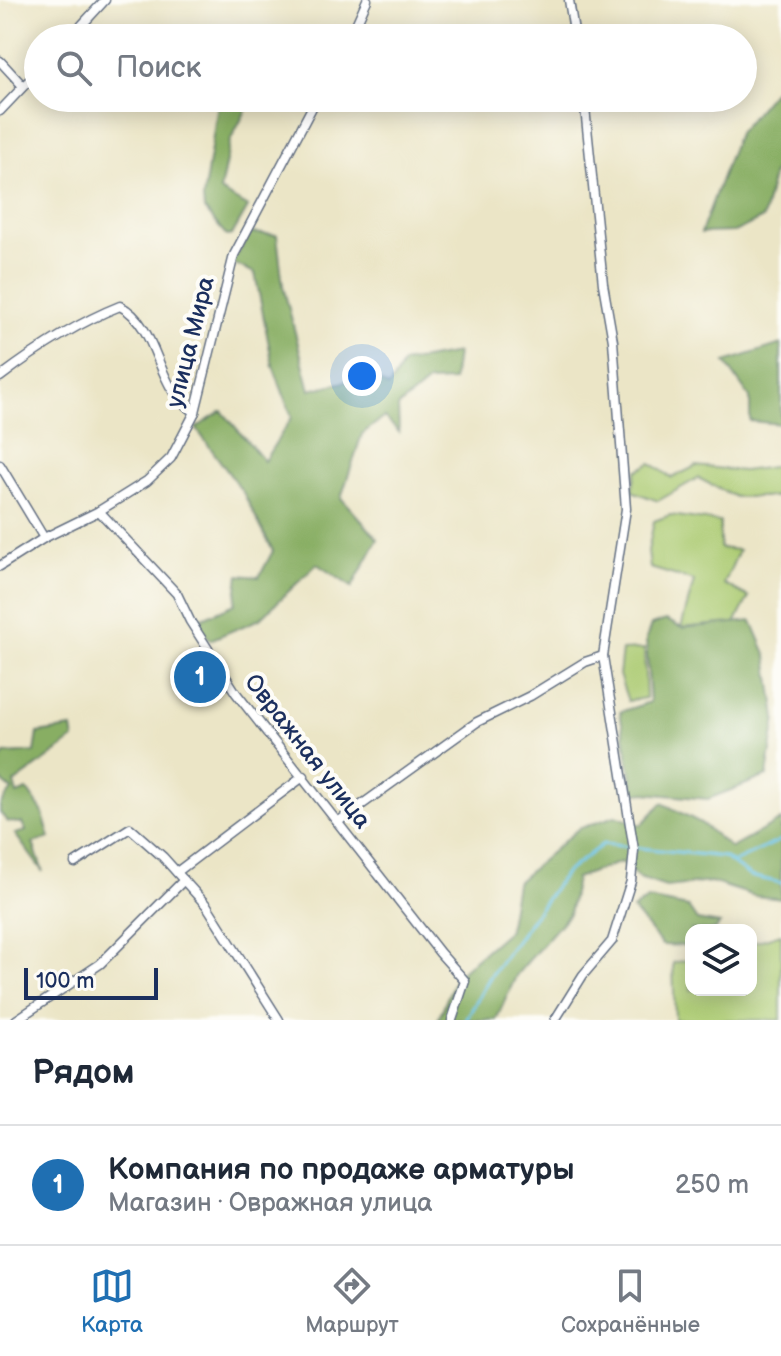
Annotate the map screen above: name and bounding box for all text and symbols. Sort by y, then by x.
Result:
search box [24,24,757,112]
icon: search [52,46,96,90]
text: Поиск [116,50,202,86]
street label: улица Мира [160,274,221,411]
your location [342,356,382,396]
pin: 1 [174,647,226,707]
street label: Овражная улица [238,668,377,834]
map controls [685,924,757,996]
button: layers [685,924,757,996]
scale bar [24,964,158,1000]
text: 100 m [36,968,95,995]
text: Рядом [32,1052,134,1093]
text: Компания по продаже арматуры [108,1152,575,1188]
text: 1 [53,1170,63,1201]
text: 250 m [675,1170,749,1201]
text: Магазин · Овражная улица [108,1188,433,1219]
tab: Карта [81,1264,143,1339]
tab: Маршрут [305,1264,399,1339]
tab: Сохранённые [561,1264,700,1339]

